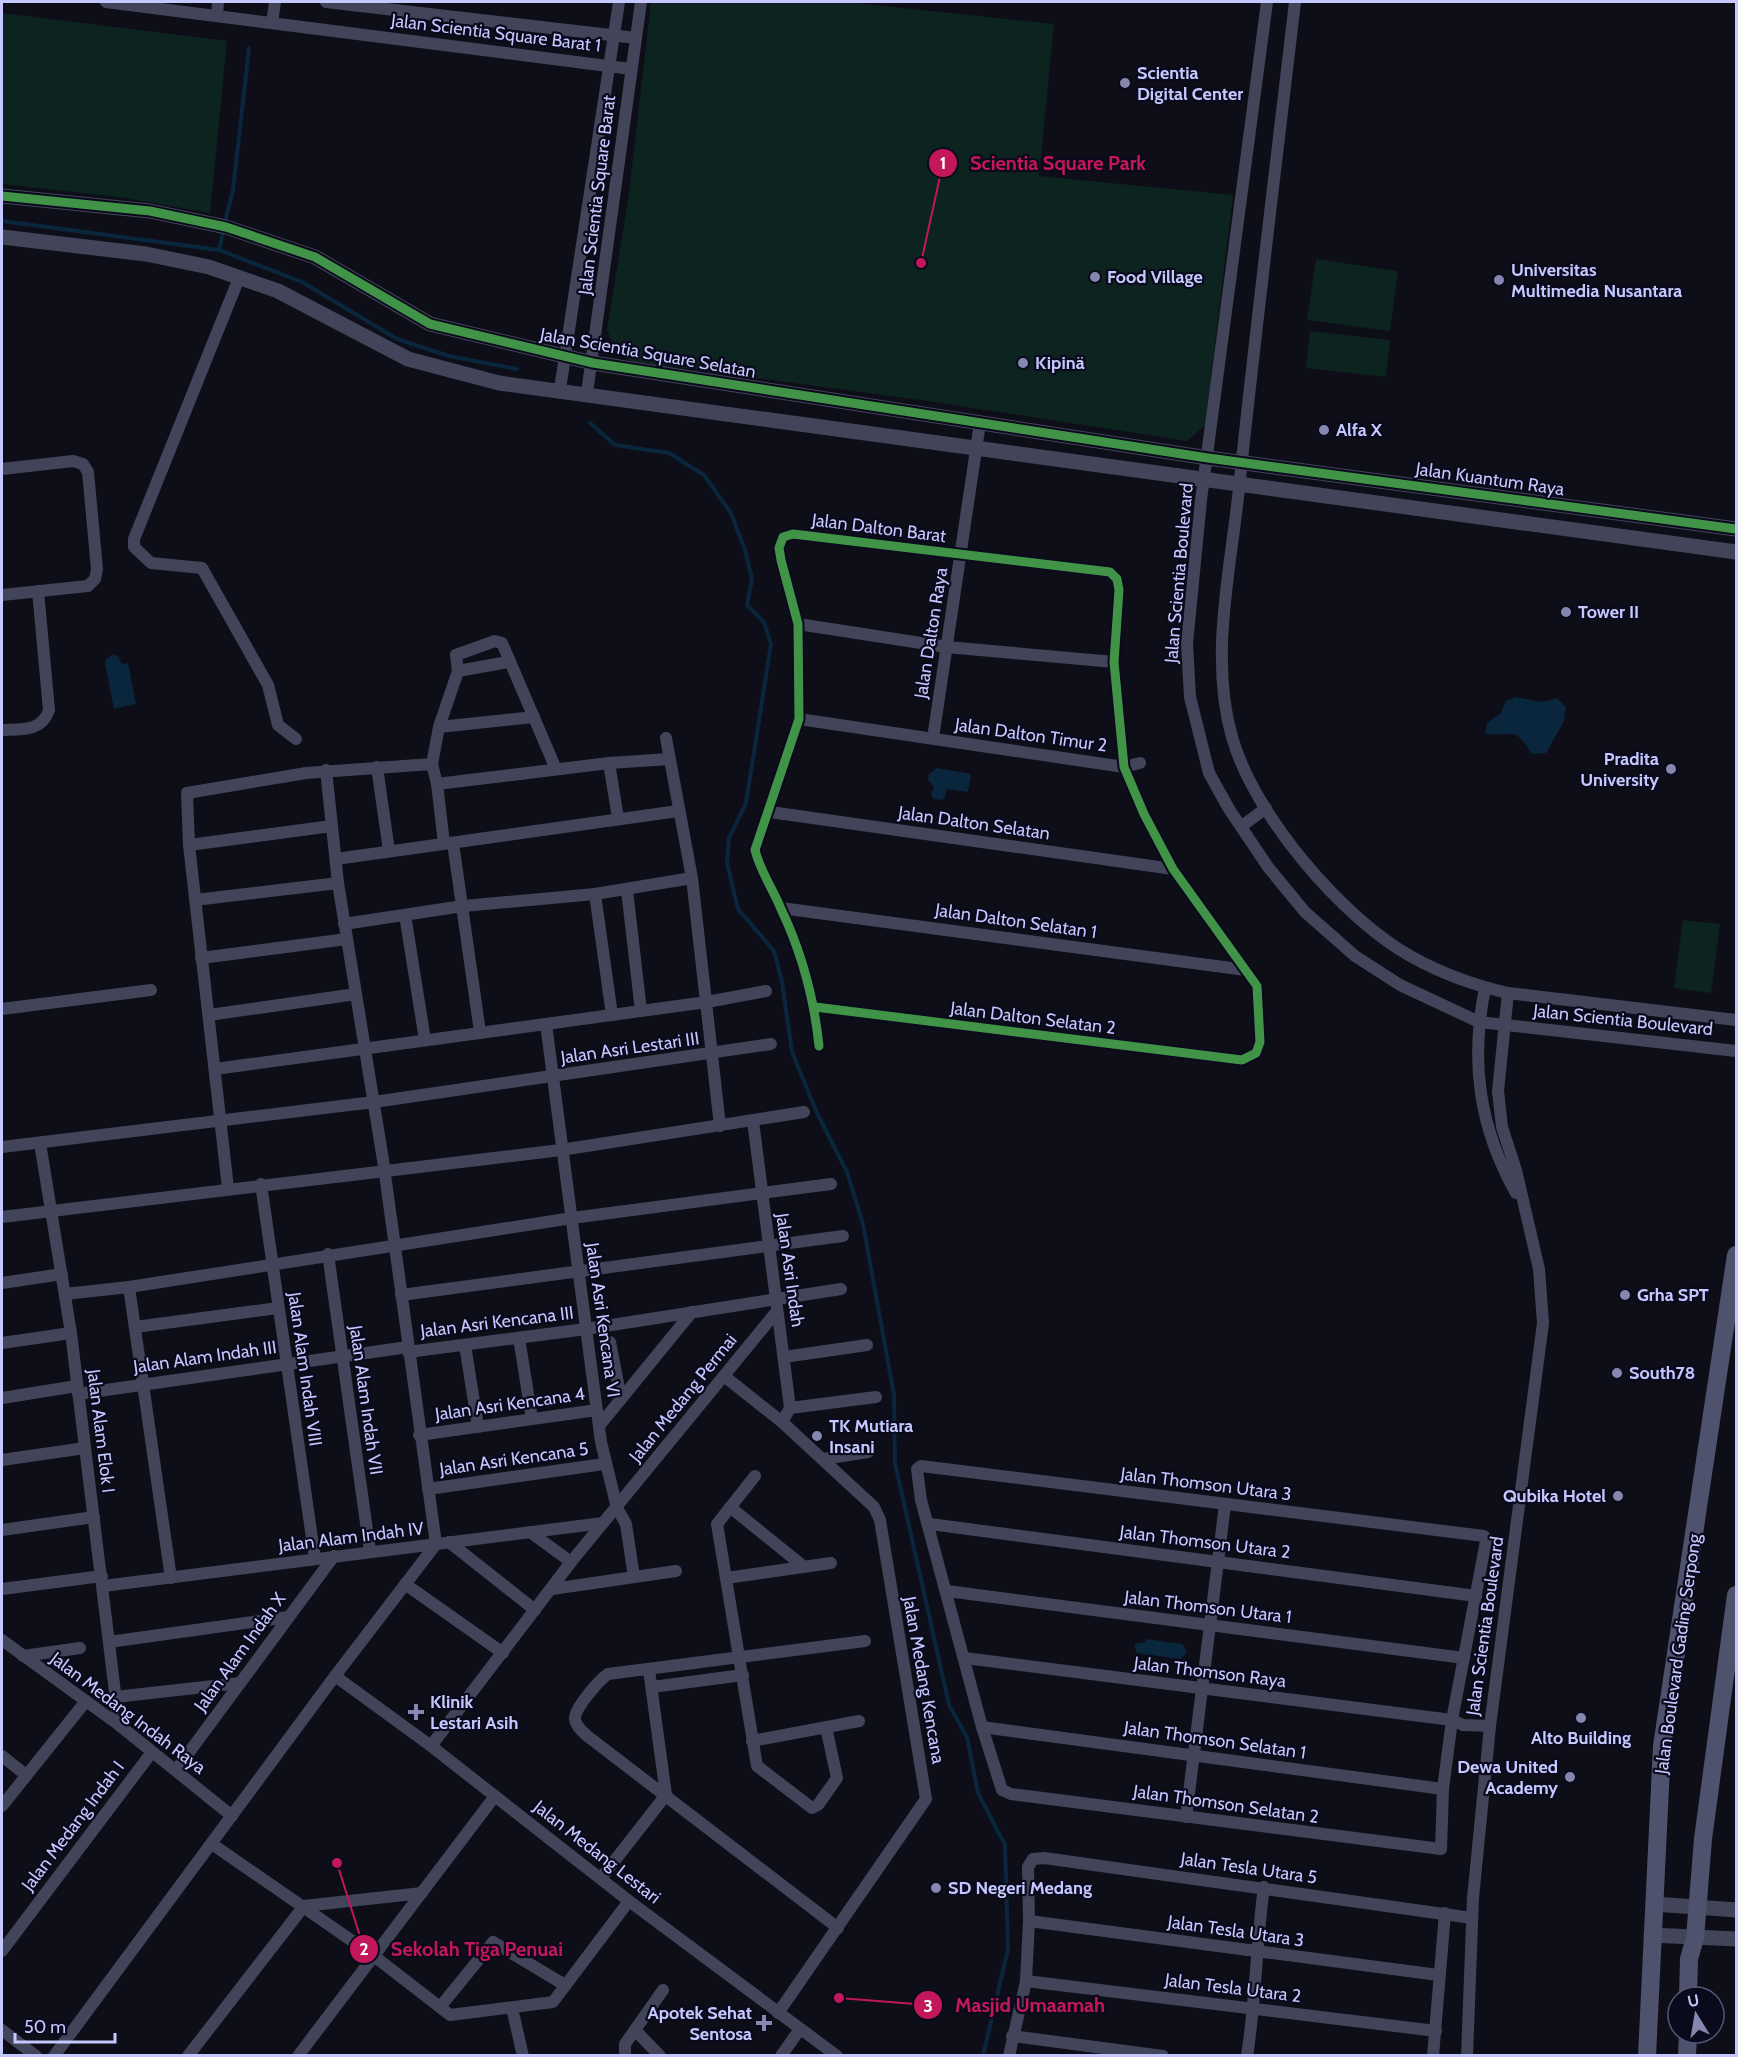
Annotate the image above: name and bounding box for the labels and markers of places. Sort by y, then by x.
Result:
place label: Scientia Digital Center [1137,62,1243,105]
marker: Scientia Digital Center [1118,76,1132,90]
callout: Scientia Square Park [928,144,1158,182]
place label: Universitas Multimedia Nusantara [1511,259,1682,302]
place label: Food Village [1107,266,1203,288]
marker: Food Village [1088,270,1102,284]
marker: Universitas Multimedia Nusantara [1492,273,1506,287]
place label: Kipinä [1035,352,1085,374]
marker: Kipinä [1016,356,1030,370]
place label: Alfa X [1336,419,1383,441]
marker: Alfa X [1317,423,1331,437]
place label: Tower II [1578,601,1639,623]
marker: Tower II [1559,605,1573,619]
place label: Pradita University [1580,748,1659,791]
marker: Pradita University [1664,762,1678,776]
place label: Grha SPT [1637,1284,1709,1306]
marker: Grha SPT [1618,1288,1632,1302]
place label: South78 [1629,1362,1696,1384]
marker: South78 [1610,1366,1624,1380]
place label: TK Mutiara Insani [829,1415,913,1458]
marker: TK Mutiara Insani [810,1429,824,1443]
place label: Qubika Hotel [1503,1485,1606,1507]
marker: Qubika Hotel [1611,1489,1625,1503]
place label: Klinik Lestari Asih [430,1691,518,1734]
marker: Klinik Lestari Asih [407,1703,425,1721]
marker: Alto Building [1574,1711,1588,1725]
place label: Alto Building [1531,1727,1631,1749]
place label: Dewa United Academy [1457,1756,1558,1799]
marker: Dewa United Academy [1563,1770,1577,1784]
place label: SD Negeri Medang [948,1877,1092,1899]
marker: SD Negeri Medang [929,1881,943,1895]
callout: Sekolah Tiga Penuai [349,1930,575,1968]
callout: Masjid Umaamah [913,1986,1117,2024]
place label: Apotek Sehat Sentosa [647,2002,752,2045]
marker: Apotek Sehat Sentosa [757,2016,771,2030]

